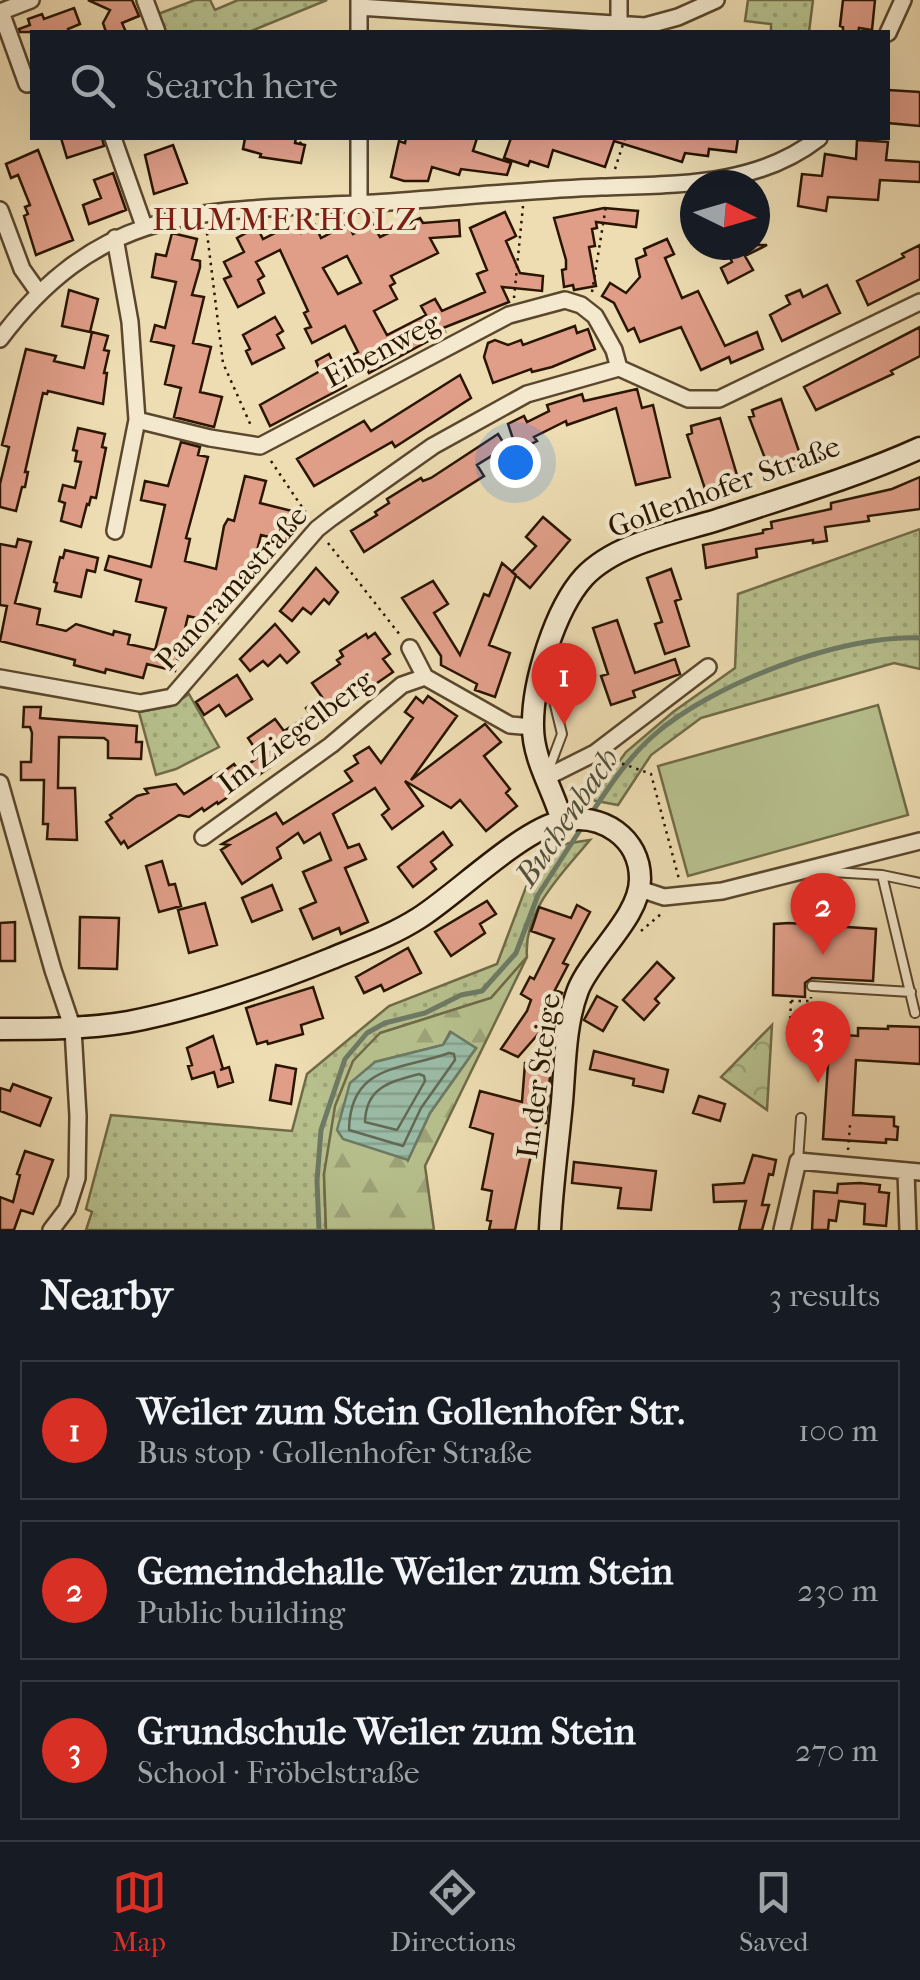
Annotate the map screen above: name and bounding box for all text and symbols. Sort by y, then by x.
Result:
search box [30,30,890,140]
icon: search [65,58,120,113]
text: Search here [145,63,338,108]
north arrow [680,170,770,260]
district label: HUMMERHOLZ [152,201,420,238]
street label: Eibenweg [318,304,447,395]
street label: Gollenhofer Straße [603,429,845,545]
your location [490,437,541,488]
street label: Panoramastraße [149,498,315,677]
pin: 1 [532,642,596,725]
street label: Im Ziegelberg [212,662,381,802]
water label: Buchenbach [506,741,627,894]
pin: 2 [790,872,856,955]
street label: In der Steige [510,991,568,1161]
pin: 3 [786,1000,850,1083]
text: Nearby [40,1271,172,1320]
text: 3 results [769,1277,880,1314]
text: Weiler zum Stein Gollenhofer Str. [137,1389,685,1434]
text: 1 [69,1412,80,1449]
text: 100 m [798,1412,878,1449]
text: Bus stop · Gollenhofer Straße [137,1434,532,1471]
text: Gemeindehalle Weiler zum Stein [137,1549,673,1594]
text: 2 [66,1572,83,1609]
text: 230 m [797,1572,878,1609]
text: Public building [137,1594,345,1631]
text: Grundschule Weiler zum Stein [137,1709,636,1754]
text: 3 [68,1732,81,1769]
text: 270 m [795,1732,878,1769]
text: School · Fröbelstraße [137,1754,420,1791]
tab: Map [112,1865,167,1958]
tab: Directions [390,1865,516,1958]
tab: Saved [739,1865,808,1958]

